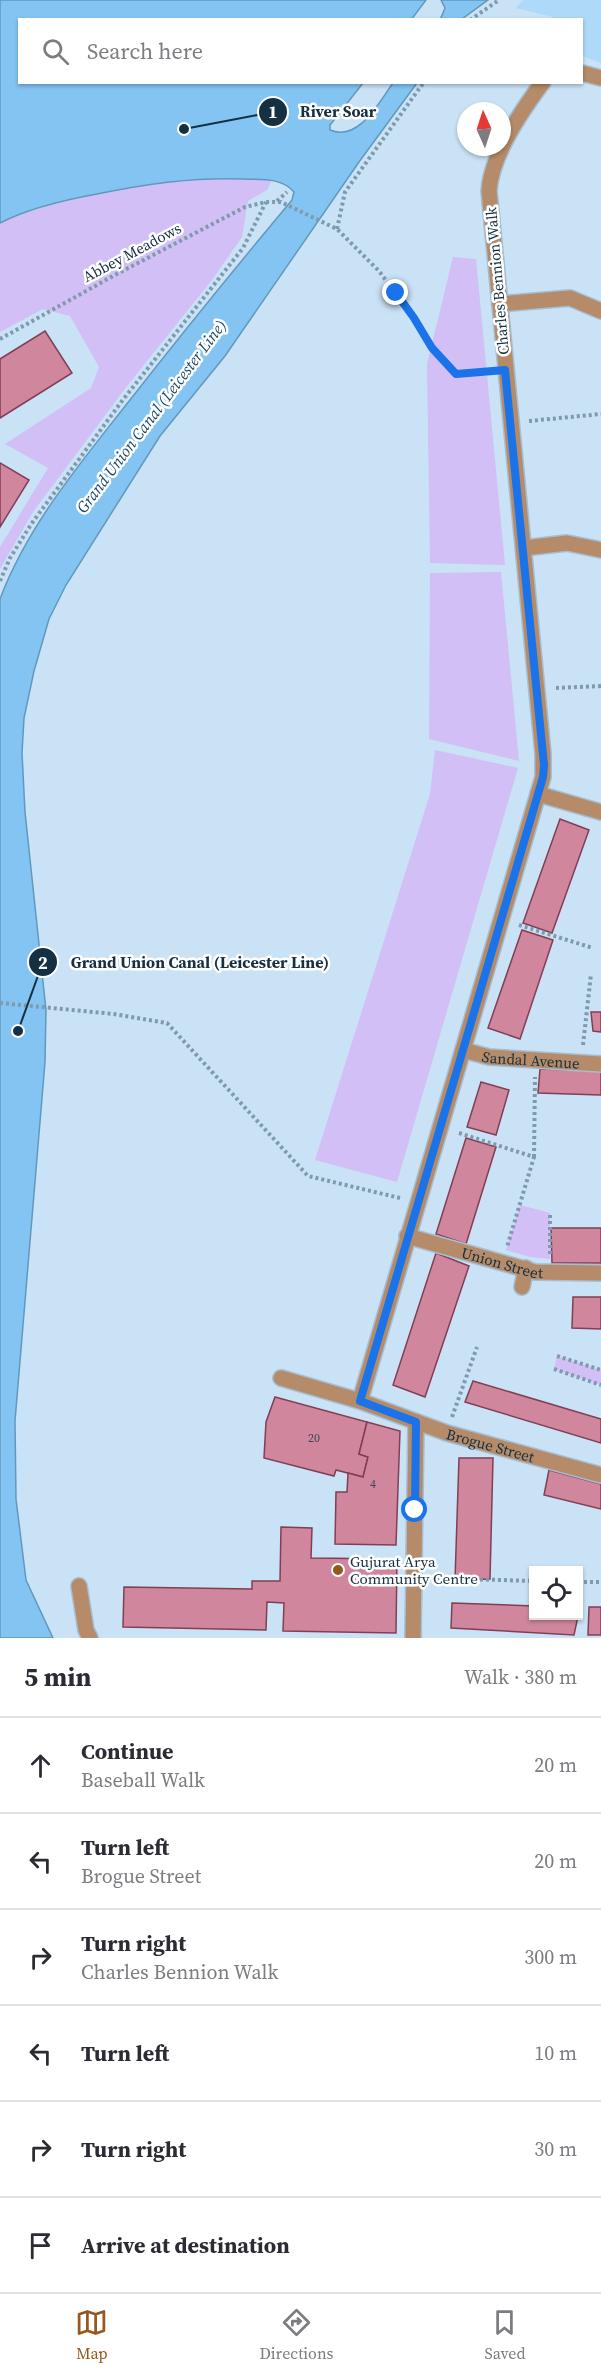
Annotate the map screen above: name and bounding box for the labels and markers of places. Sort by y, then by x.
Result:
callout: River Soar [258,95,389,129]
callout: Grand Union Canal (Leicester Line) [28,945,341,979]
place label: Gujurat Arya Community Centre [350,1551,478,1589]
marker: Gujurat Arya Community Centre [331,1563,345,1577]

